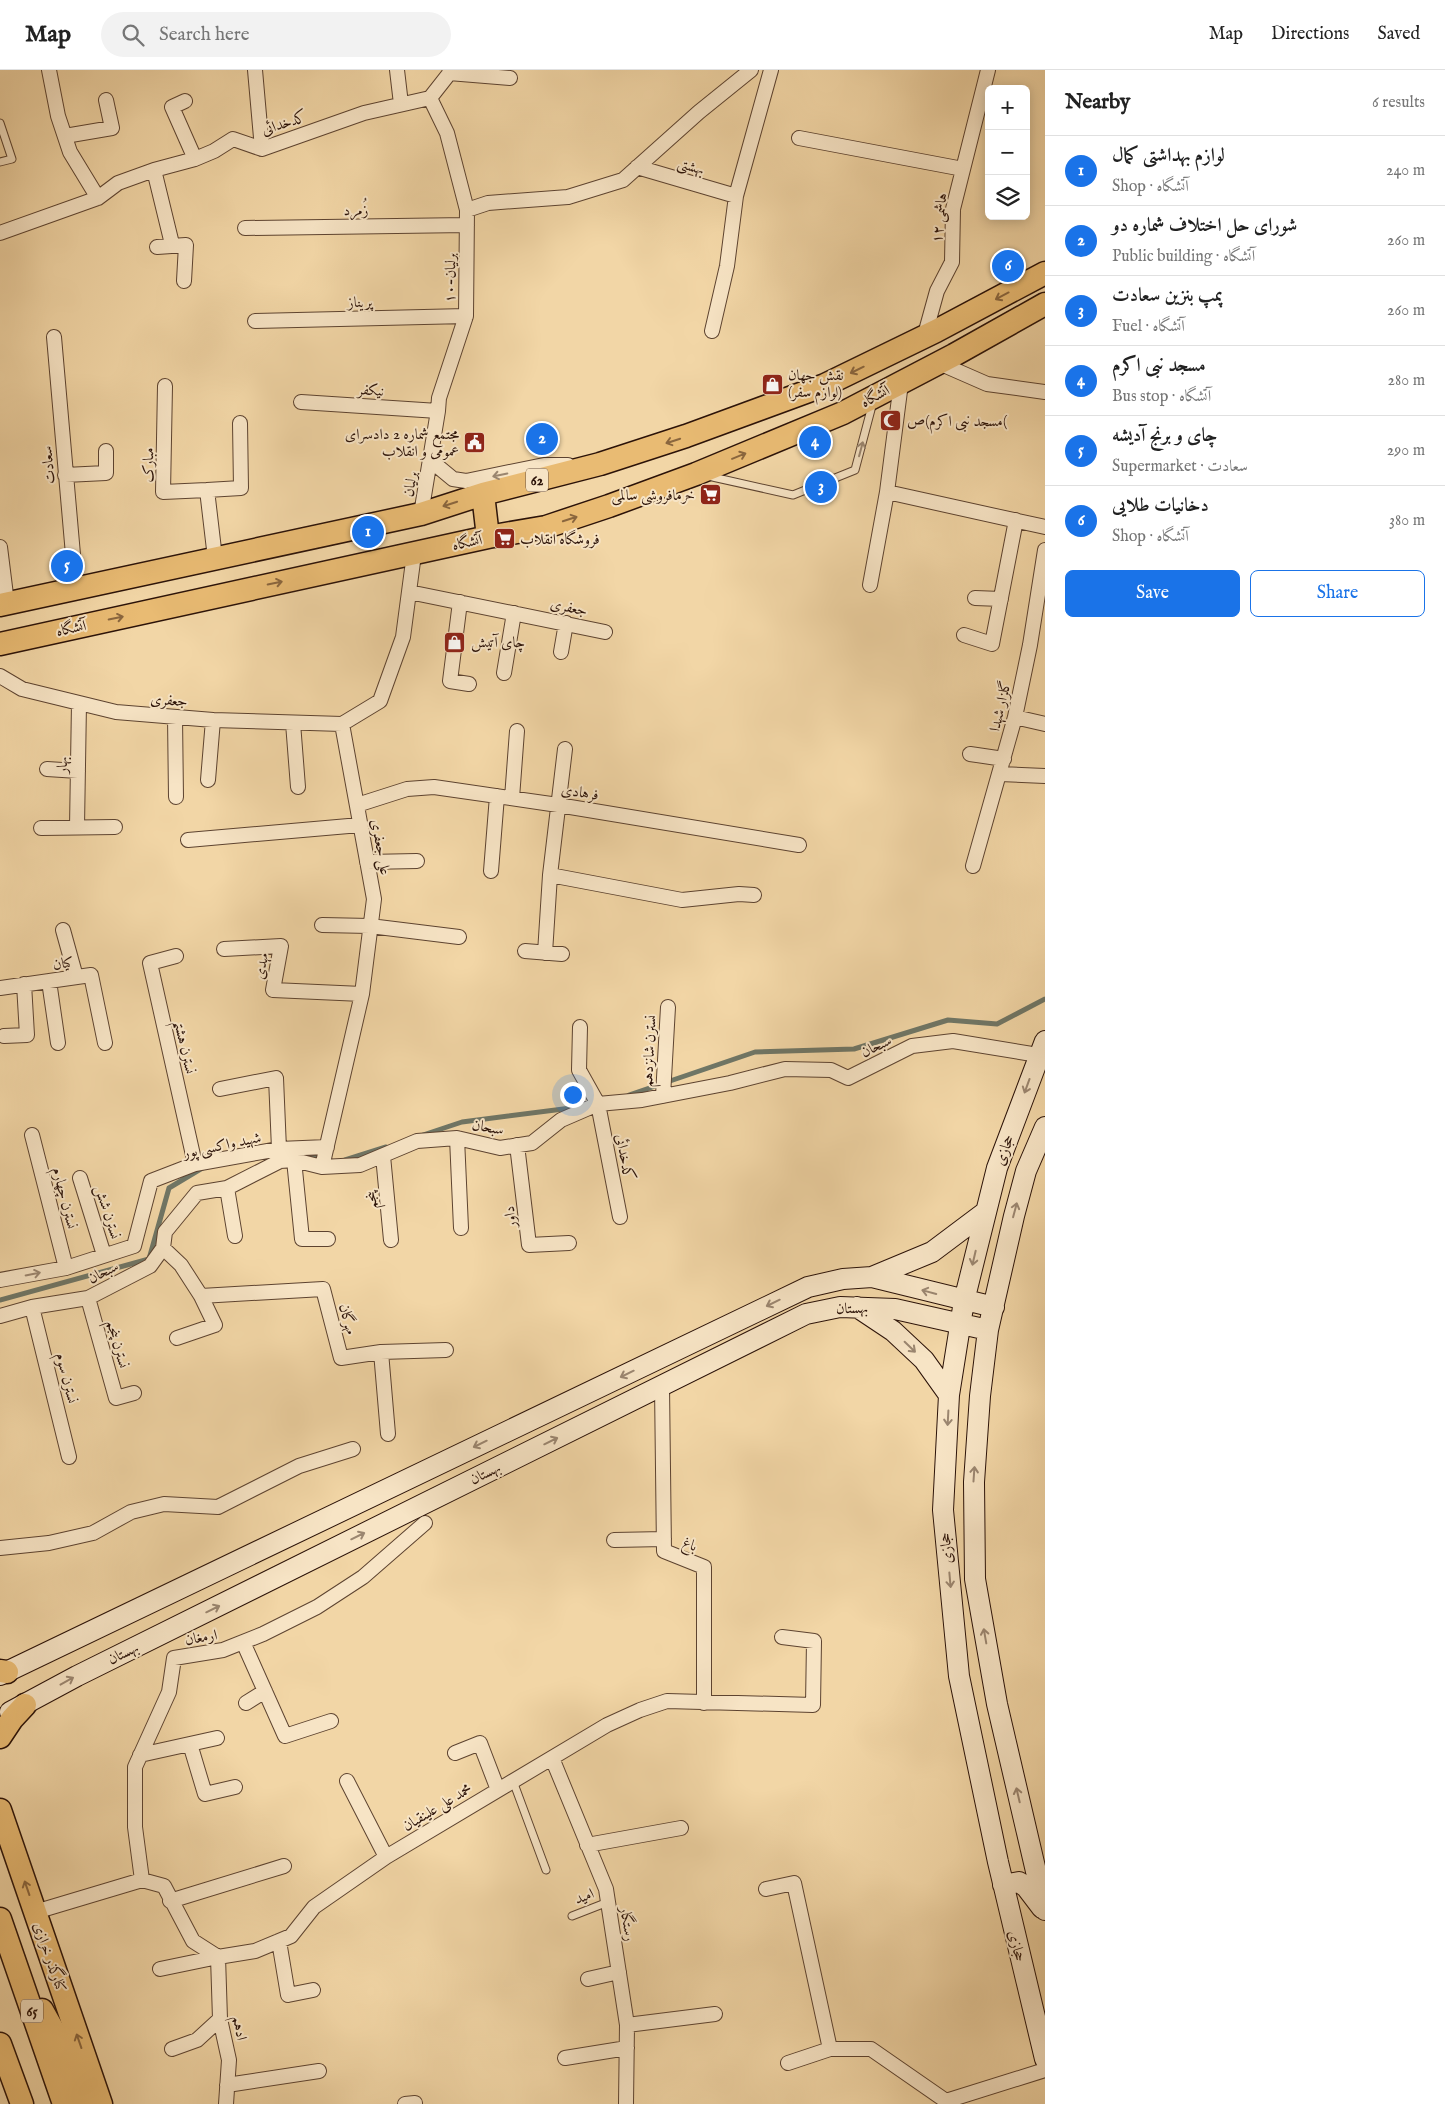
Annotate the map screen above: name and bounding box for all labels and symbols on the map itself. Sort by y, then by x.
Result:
street label: کدخدائی [259,107,309,140]
street label: بهشتی [675,154,707,180]
street label: ۱۲ هاشمی [927,192,953,244]
street label: زُمرد [343,197,369,221]
pin: 6 [992,247,1024,285]
street label: ۱۰-برلیان [441,253,460,303]
one-way arrow [995,292,1010,301]
street label: پریناز [345,293,374,312]
one-way arrow [850,365,865,375]
place label: نقش جهان (لوازم سفر) [788,366,844,405]
shop icon: نقش جهان (لوازم سفر) [760,372,784,396]
street label: آتشگاه [857,379,895,412]
street label: نیکفر [355,380,385,401]
mosque icon: مسجد نبی اکرم)ص( [879,409,903,433]
place label: مسجد نبی اکرم)ص( [907,412,1008,434]
pin: 2 [526,420,558,458]
pin: 4 [799,423,831,461]
place label: مجتمع شماره 2 دادسرای عمومی و انقلاب [345,425,459,461]
public building icon: مجتمع شماره 2 دادسرای عمومی و انقلاب [463,431,487,455]
one-way arrow [665,436,681,446]
one-way arrow [857,441,866,457]
street label: سعادت [37,445,60,485]
street label: مبارک [139,447,158,483]
one-way arrow [731,451,746,460]
road number: 62 [526,468,548,492]
pin: 3 [805,468,837,506]
street label: برلیان [399,470,422,498]
one-way arrow [493,471,509,480]
supermarket icon: خرمافروشی سالمی [699,483,723,507]
place label: خرمافروشی سالمی [612,486,695,506]
one-way arrow [442,500,458,510]
pin: 1 [352,513,384,551]
one-way arrow [562,514,577,523]
supermarket icon: فروشگاه انقلاب [492,527,516,551]
street label: آتشگاه [450,529,486,555]
place label: فروشگاه انقلاب [520,529,600,549]
pin: 5 [51,547,83,585]
one-way arrow [266,578,282,588]
street label: جعفری [549,594,589,621]
one-way arrow [108,613,124,622]
street label: آتشگاه [54,615,90,641]
shop icon: چای آتیش [443,630,467,654]
place label: چای آتیش [471,633,525,653]
street label: گلزار شهدا [985,679,1016,733]
street label: جعفری [150,690,188,711]
street label: بهار [53,756,72,776]
street label: فرهادی [560,780,600,805]
street label: علی جعفری [365,818,395,877]
street label: مهدی [250,951,273,981]
street label: کیان [52,953,75,974]
street label: نسترن شانزدهم [638,1014,665,1088]
street label: نسترن هشتم [164,1018,200,1077]
street label: سبحان [858,1031,895,1062]
one-way arrow [1022,1078,1031,1093]
your location [560,1082,586,1108]
street label: سبحان [470,1115,505,1140]
street label: شهید واکسی پور [179,1128,263,1164]
street label: کدخدائی [611,1132,638,1182]
street label: حجازی [990,1132,1019,1168]
street label: نسترن چهارم [45,1165,81,1232]
street label: نسترن شش [90,1183,125,1241]
street label: پنجم [361,1188,386,1210]
one-way arrow [1011,1203,1021,1219]
street label: داور [500,1205,522,1231]
one-way arrow [969,1249,978,1265]
street label: سبحان [85,1257,122,1288]
one-way arrow [25,1269,41,1278]
one-way arrow [922,1287,938,1296]
one-way arrow [766,1299,781,1308]
street label: بهستان [836,1299,868,1318]
street label: مهرگان [334,1302,361,1337]
street label: نسترن پنجم [98,1318,133,1371]
one-way arrow [903,1341,916,1353]
street label: نسترن سوم [48,1351,82,1406]
one-way arrow [620,1369,635,1379]
one-way arrow [944,1410,953,1426]
one-way arrow [543,1436,558,1445]
one-way arrow [473,1439,488,1449]
street label: بهستان [467,1458,504,1489]
one-way arrow [970,1466,979,1482]
one-way arrow [350,1531,365,1540]
street label: حجازی [936,1531,957,1564]
street label: باغ [679,1533,700,1559]
one-way arrow [945,1572,954,1588]
one-way arrow [205,1604,220,1613]
street label: ارمغان [183,1625,219,1650]
one-way arrow [980,1628,990,1644]
street label: بهستان [105,1638,142,1669]
one-way arrow [60,1676,74,1686]
street label: محمد علی علینقیان [399,1779,476,1836]
one-way arrow [1013,1787,1022,1803]
one-way arrow [21,1880,31,1896]
street label: امید [571,1884,597,1909]
street label: رستگار [615,1903,641,1943]
street label: کنارگذر خرازی [29,1919,72,1995]
street label: حجازی [1004,1929,1029,1964]
road number: 65 [21,2000,43,2022]
street label: ادهم [224,2014,251,2043]
one-way arrow [74,2034,83,2050]

